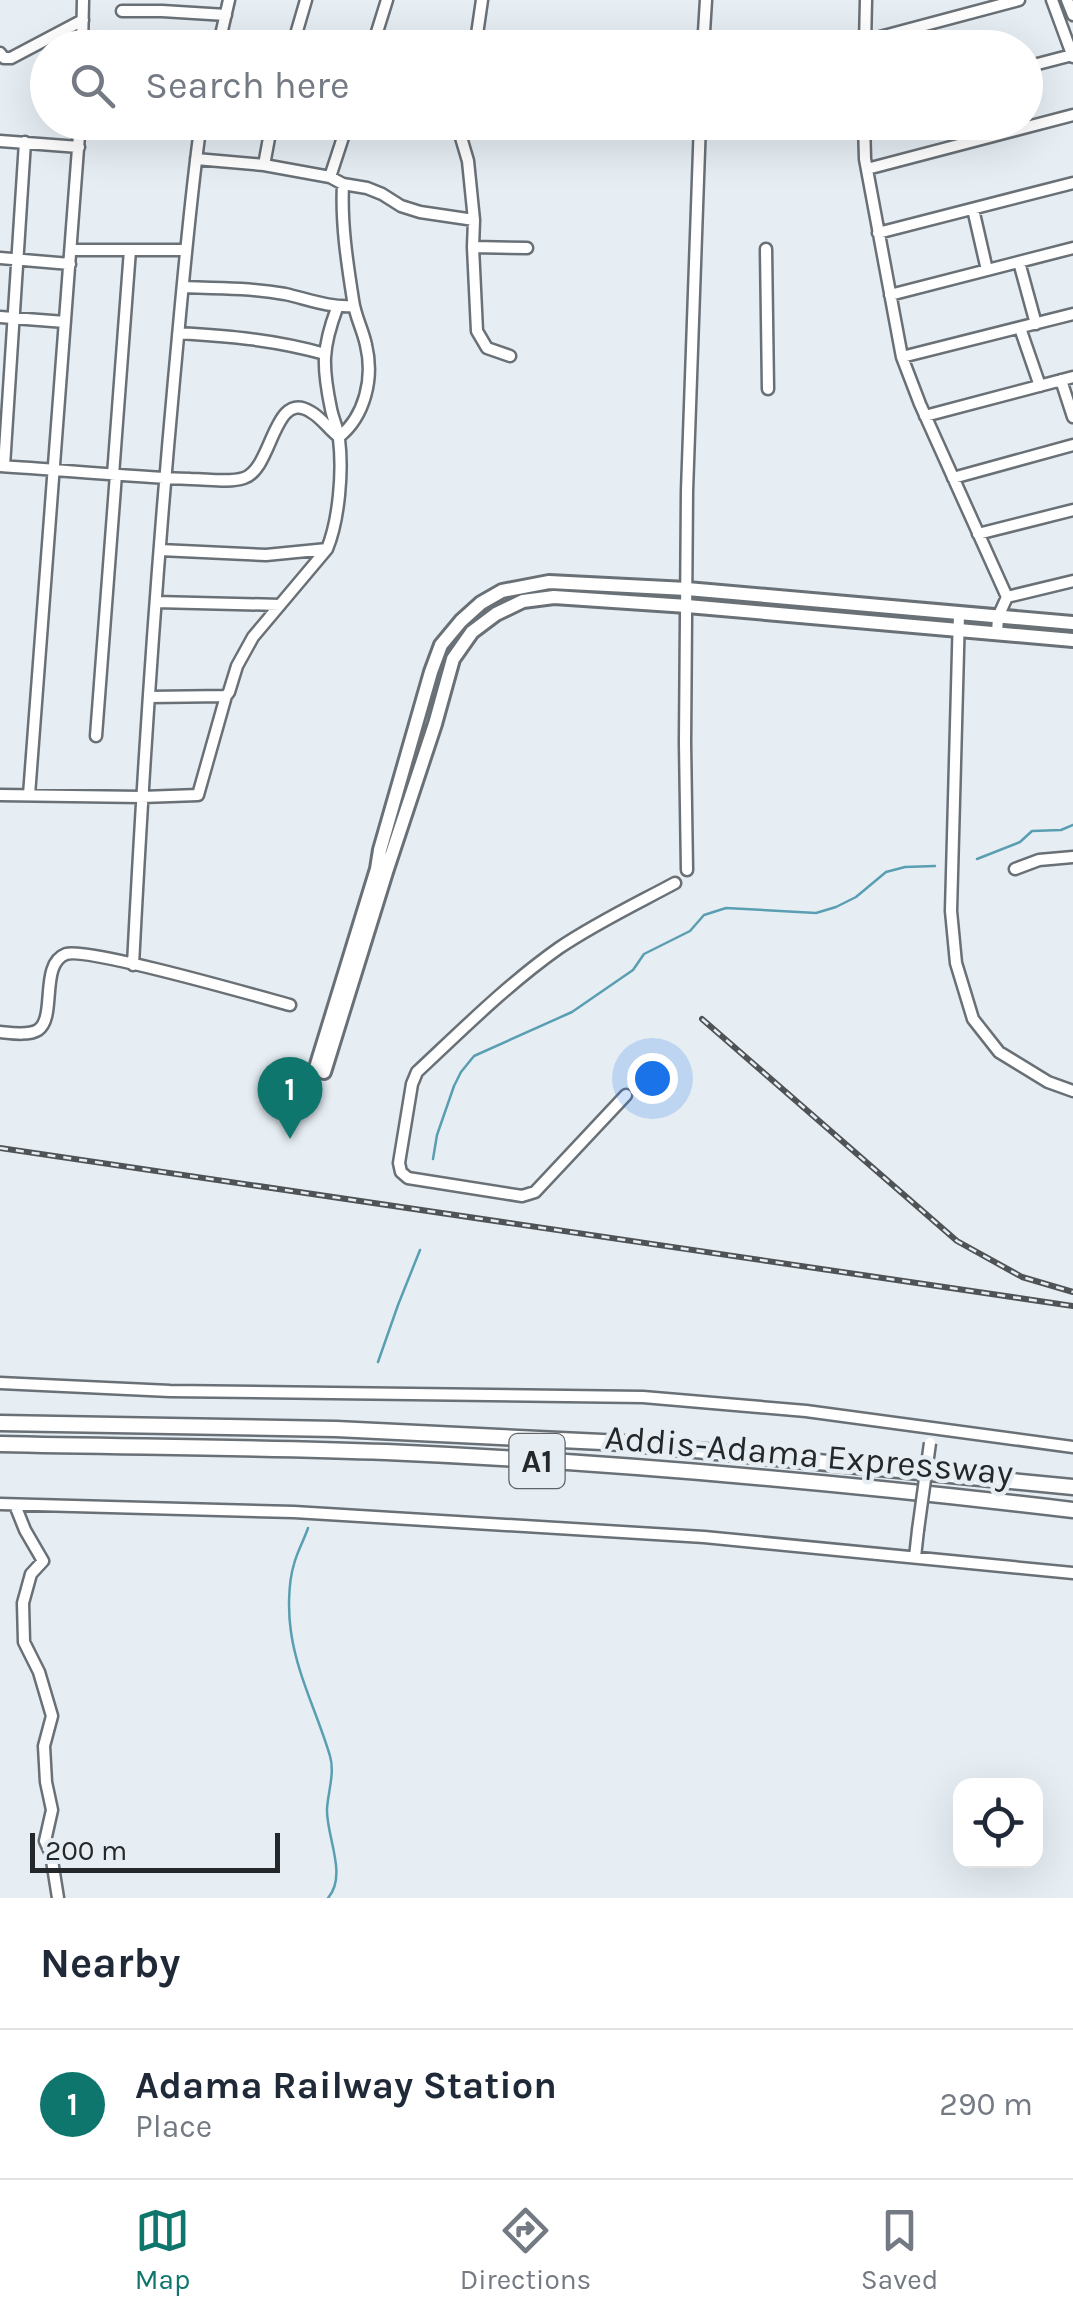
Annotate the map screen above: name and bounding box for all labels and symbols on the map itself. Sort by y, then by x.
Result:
your location [627,1053,678,1104]
pin: 1 [258,1056,322,1139]
street label: Addis-Adama Expressway [603,1417,1015,1493]
road number: A1 [510,1434,564,1488]
scale bar [30,1828,280,1872]

